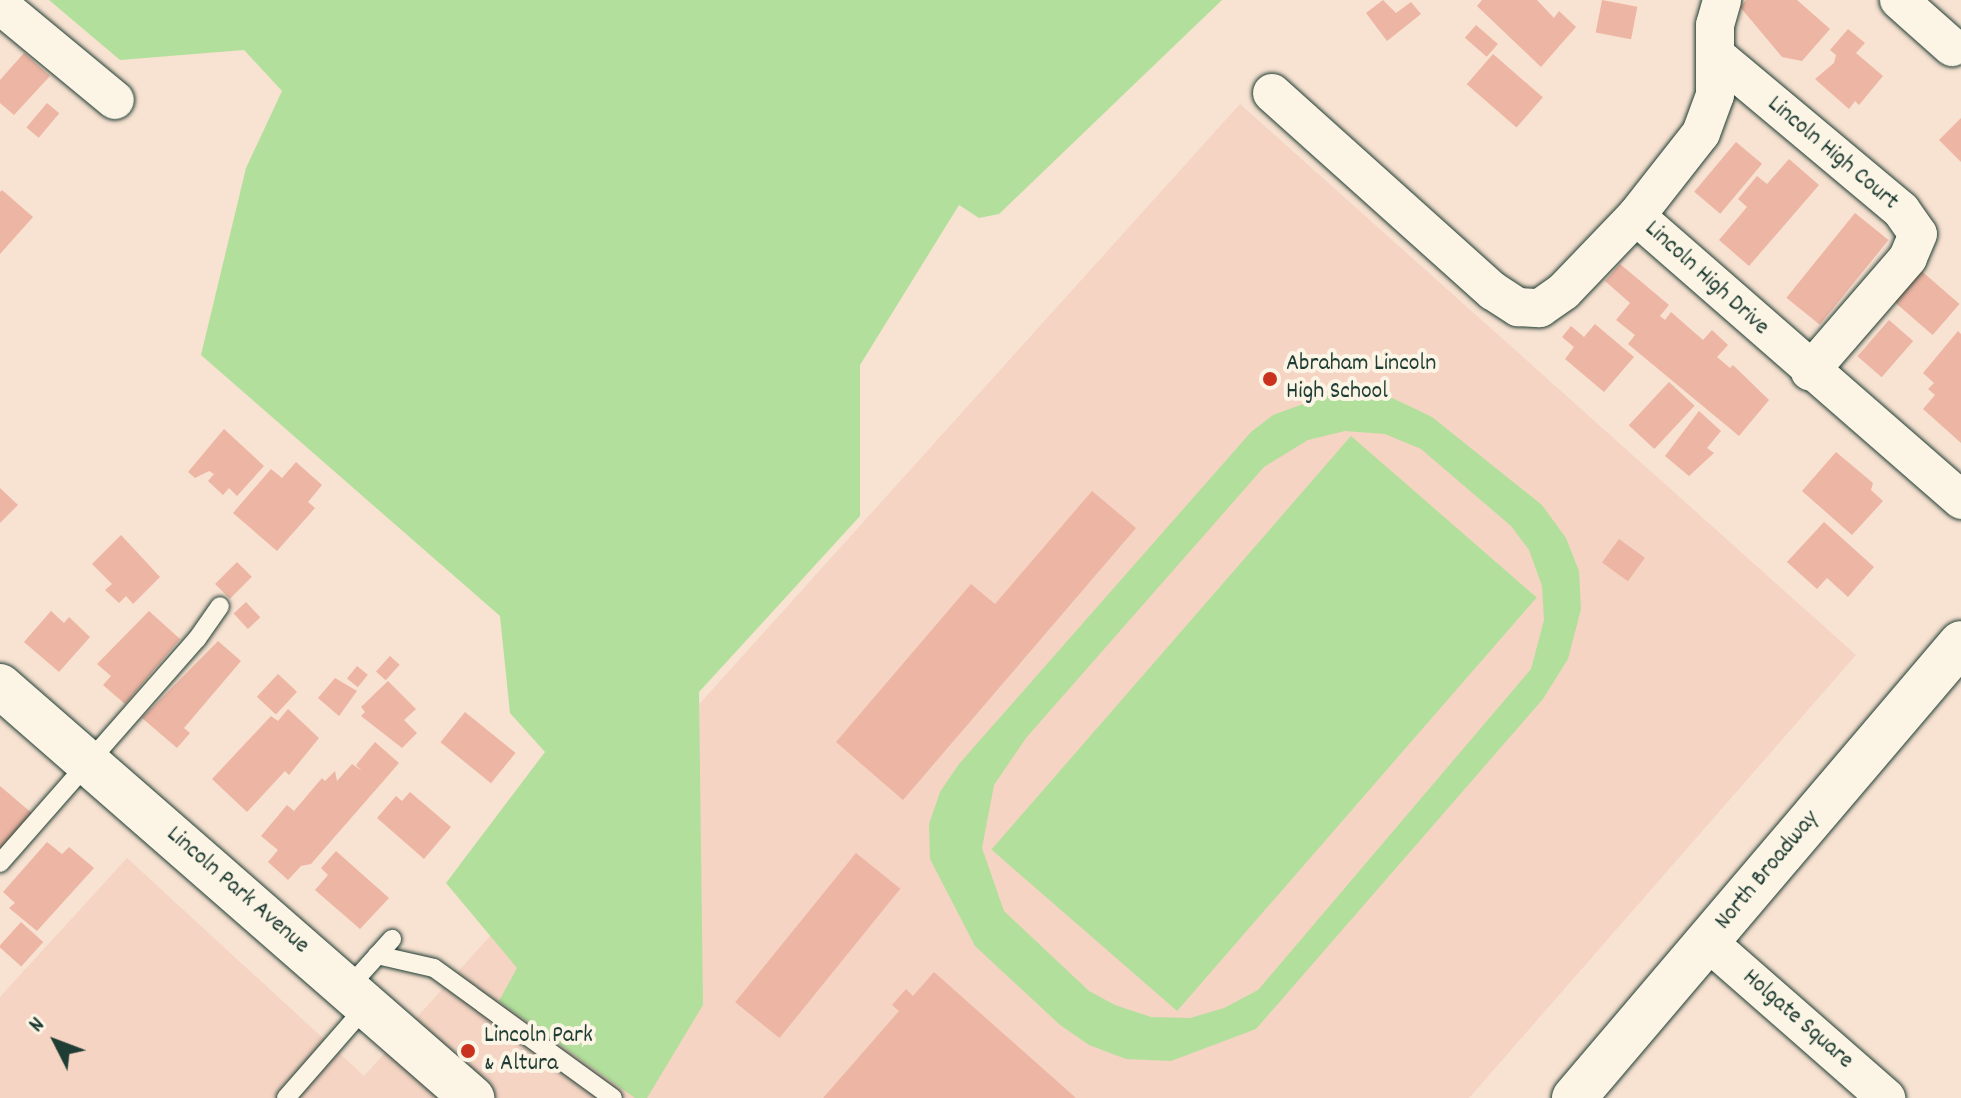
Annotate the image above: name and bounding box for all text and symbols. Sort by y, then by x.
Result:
street label: Lincoln High Court [1761,91,1903,217]
street label: Lincoln High Drive [1638,215,1774,343]
place label: Abraham Lincoln High School [1286,351,1436,407]
marker: Abraham Lincoln High School [1261,370,1279,388]
street label: North Broadway [1710,806,1826,936]
street label: Lincoln Park Avenue [160,821,314,961]
street label: Holgate Square [1736,964,1858,1076]
north arrow [16,1002,96,1082]
text: N [23,1011,53,1040]
place label: Lincoln Park & Altura [484,1023,593,1079]
marker: Lincoln Park & Altura [459,1042,477,1060]

